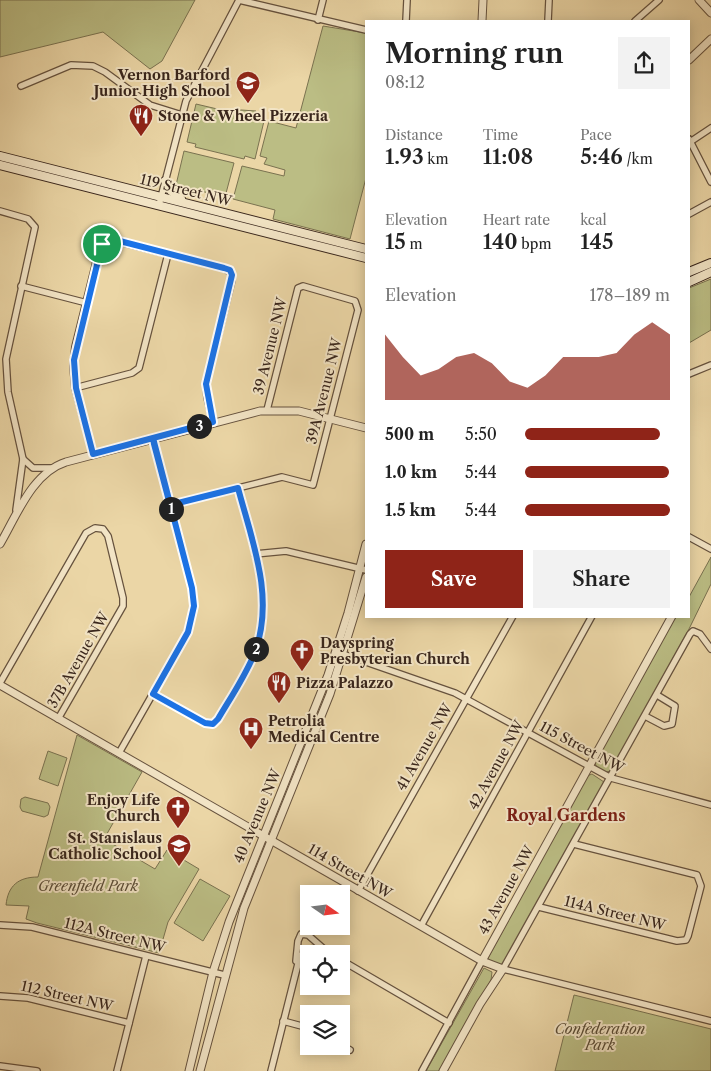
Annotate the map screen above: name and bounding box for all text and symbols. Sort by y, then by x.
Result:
text: Morning run [385,36,564,70]
button: share [618,37,670,89]
place label: Vernon Barford Junior High School [91,66,231,100]
school or university icon: Vernon Barford Junior High School [235,70,261,104]
text: 08:12 [385,72,425,92]
restaurant icon: Stone & Wheel Pizzeria [128,103,154,137]
place label: Stone & Wheel Pizzeria [158,107,329,125]
text: Distance [385,126,443,144]
text: Time [483,126,518,144]
text: Pace [580,126,612,144]
text: 1.93 [385,144,424,169]
text: 11:08 [483,144,533,169]
text: 5:46 [580,144,623,169]
text: km [424,150,449,168]
text: /km [623,150,653,168]
street label: 119 Street NW [138,170,234,210]
text: Elevation [385,211,448,229]
text: Heart rate [483,211,550,229]
text: kcal [580,211,607,229]
pin [81,223,123,265]
text: 15 [385,229,406,254]
text: 140 [483,229,518,254]
text: 145 [580,229,613,254]
icon: arrive [88,230,116,258]
text: m [406,235,423,253]
text: bpm [518,235,551,253]
text: Elevation [385,285,456,305]
text: 178–189 m [589,285,670,305]
street label: 39 Avenue NW [249,295,291,396]
street label: 39A Avenue NW [302,335,346,446]
pin: 3 [186,414,212,438]
text: 3 [196,417,203,435]
text: 500 m [385,424,434,444]
text: 5:50 [465,424,497,444]
text: 1.0 km [385,462,437,482]
text: 5:44 [465,462,497,482]
pin: 1 [158,496,184,522]
text: 1 [168,500,175,518]
text: 1.5 km [385,500,436,520]
text: 5:44 [465,500,497,520]
button: Save [385,550,523,608]
button: Share [533,550,670,608]
street label: 37B Avenue NW [43,608,113,711]
place label: Dayspring Presbyterian Church [320,634,470,668]
pin: 2 [244,636,268,662]
church icon: Dayspring Presbyterian Church [289,638,315,672]
text: 2 [252,640,261,658]
restaurant icon: Pizza Palazzo [266,670,292,704]
place label: Pizza Palazzo [296,674,393,692]
street label: 41 Avenue NW [392,700,457,794]
place label: Petrolia Medical Centre [268,712,379,746]
hospital icon: Petrolia Medical Centre [238,716,264,750]
street label: 42 Avenue NW [464,716,528,813]
street label: 115 Street NW [537,717,628,777]
street label: 40 Avenue NW [229,766,285,866]
place label: Enjoy Life Church [87,791,160,825]
church icon: Enjoy Life Church [165,795,191,829]
district label: Royal Gardens [506,805,626,825]
place label: St. Stanislaus Catholic School [48,829,162,863]
school or university icon: St. Stanislaus Catholic School [166,833,192,867]
street label: 114 Street NW [305,840,396,903]
street label: 43 Avenue NW [474,842,538,938]
park label: Greenfield Park [38,877,139,895]
north arrow [300,885,350,935]
map controls [300,885,350,1055]
street label: 114A Street NW [562,892,668,934]
street label: 112A Street NW [63,914,168,956]
button: locate [300,945,350,995]
street label: 112 Street NW [19,977,115,1015]
button: layers [300,1005,350,1055]
park label: Confederation Park [555,1020,645,1054]

